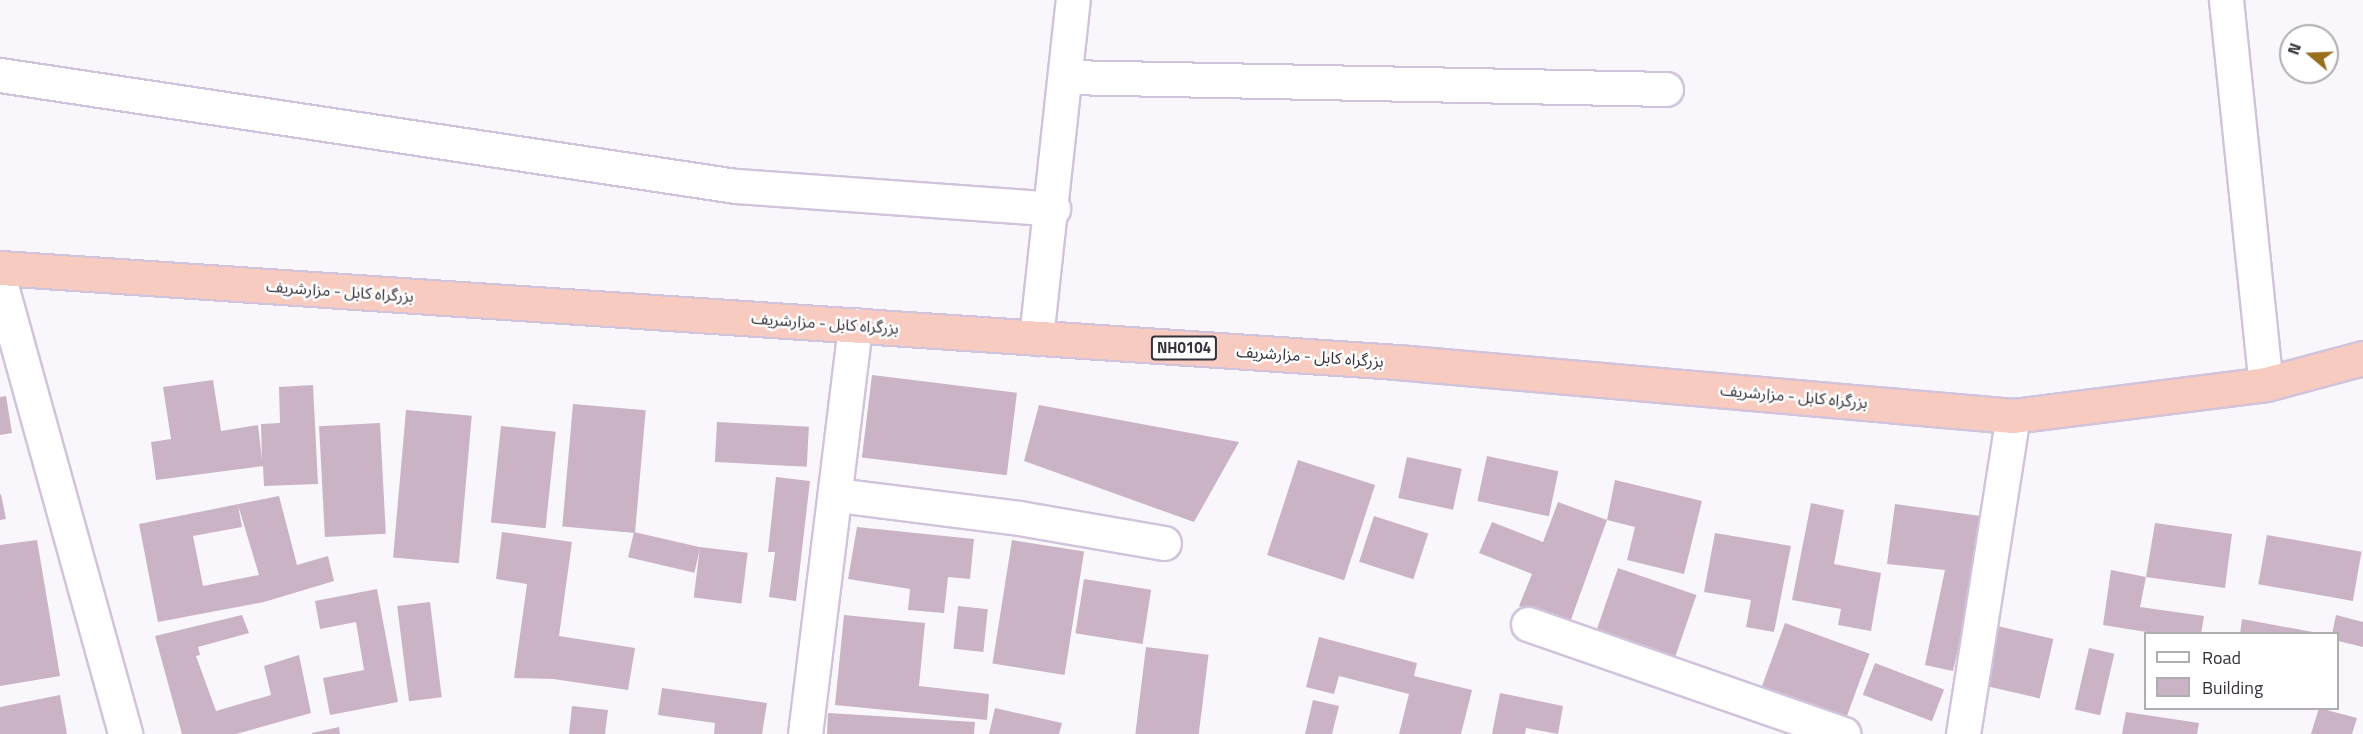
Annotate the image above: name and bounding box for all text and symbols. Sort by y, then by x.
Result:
north arrow [2279,24,2339,84]
text: N [2281,40,2307,58]
street label: بزرگراه کابل - مزارشریف [266,276,414,306]
street label: بزرگراه کابل - مزارشریف [751,308,899,338]
road number: NH0104 [1150,336,1218,360]
street label: بزرگراه کابل - مزارشریف [1236,341,1384,371]
street label: بزرگراه کابل - مزارشریف [1720,380,1868,412]
legend [2144,632,2339,710]
text: Road [2202,644,2241,671]
text: Building [2202,674,2263,701]

